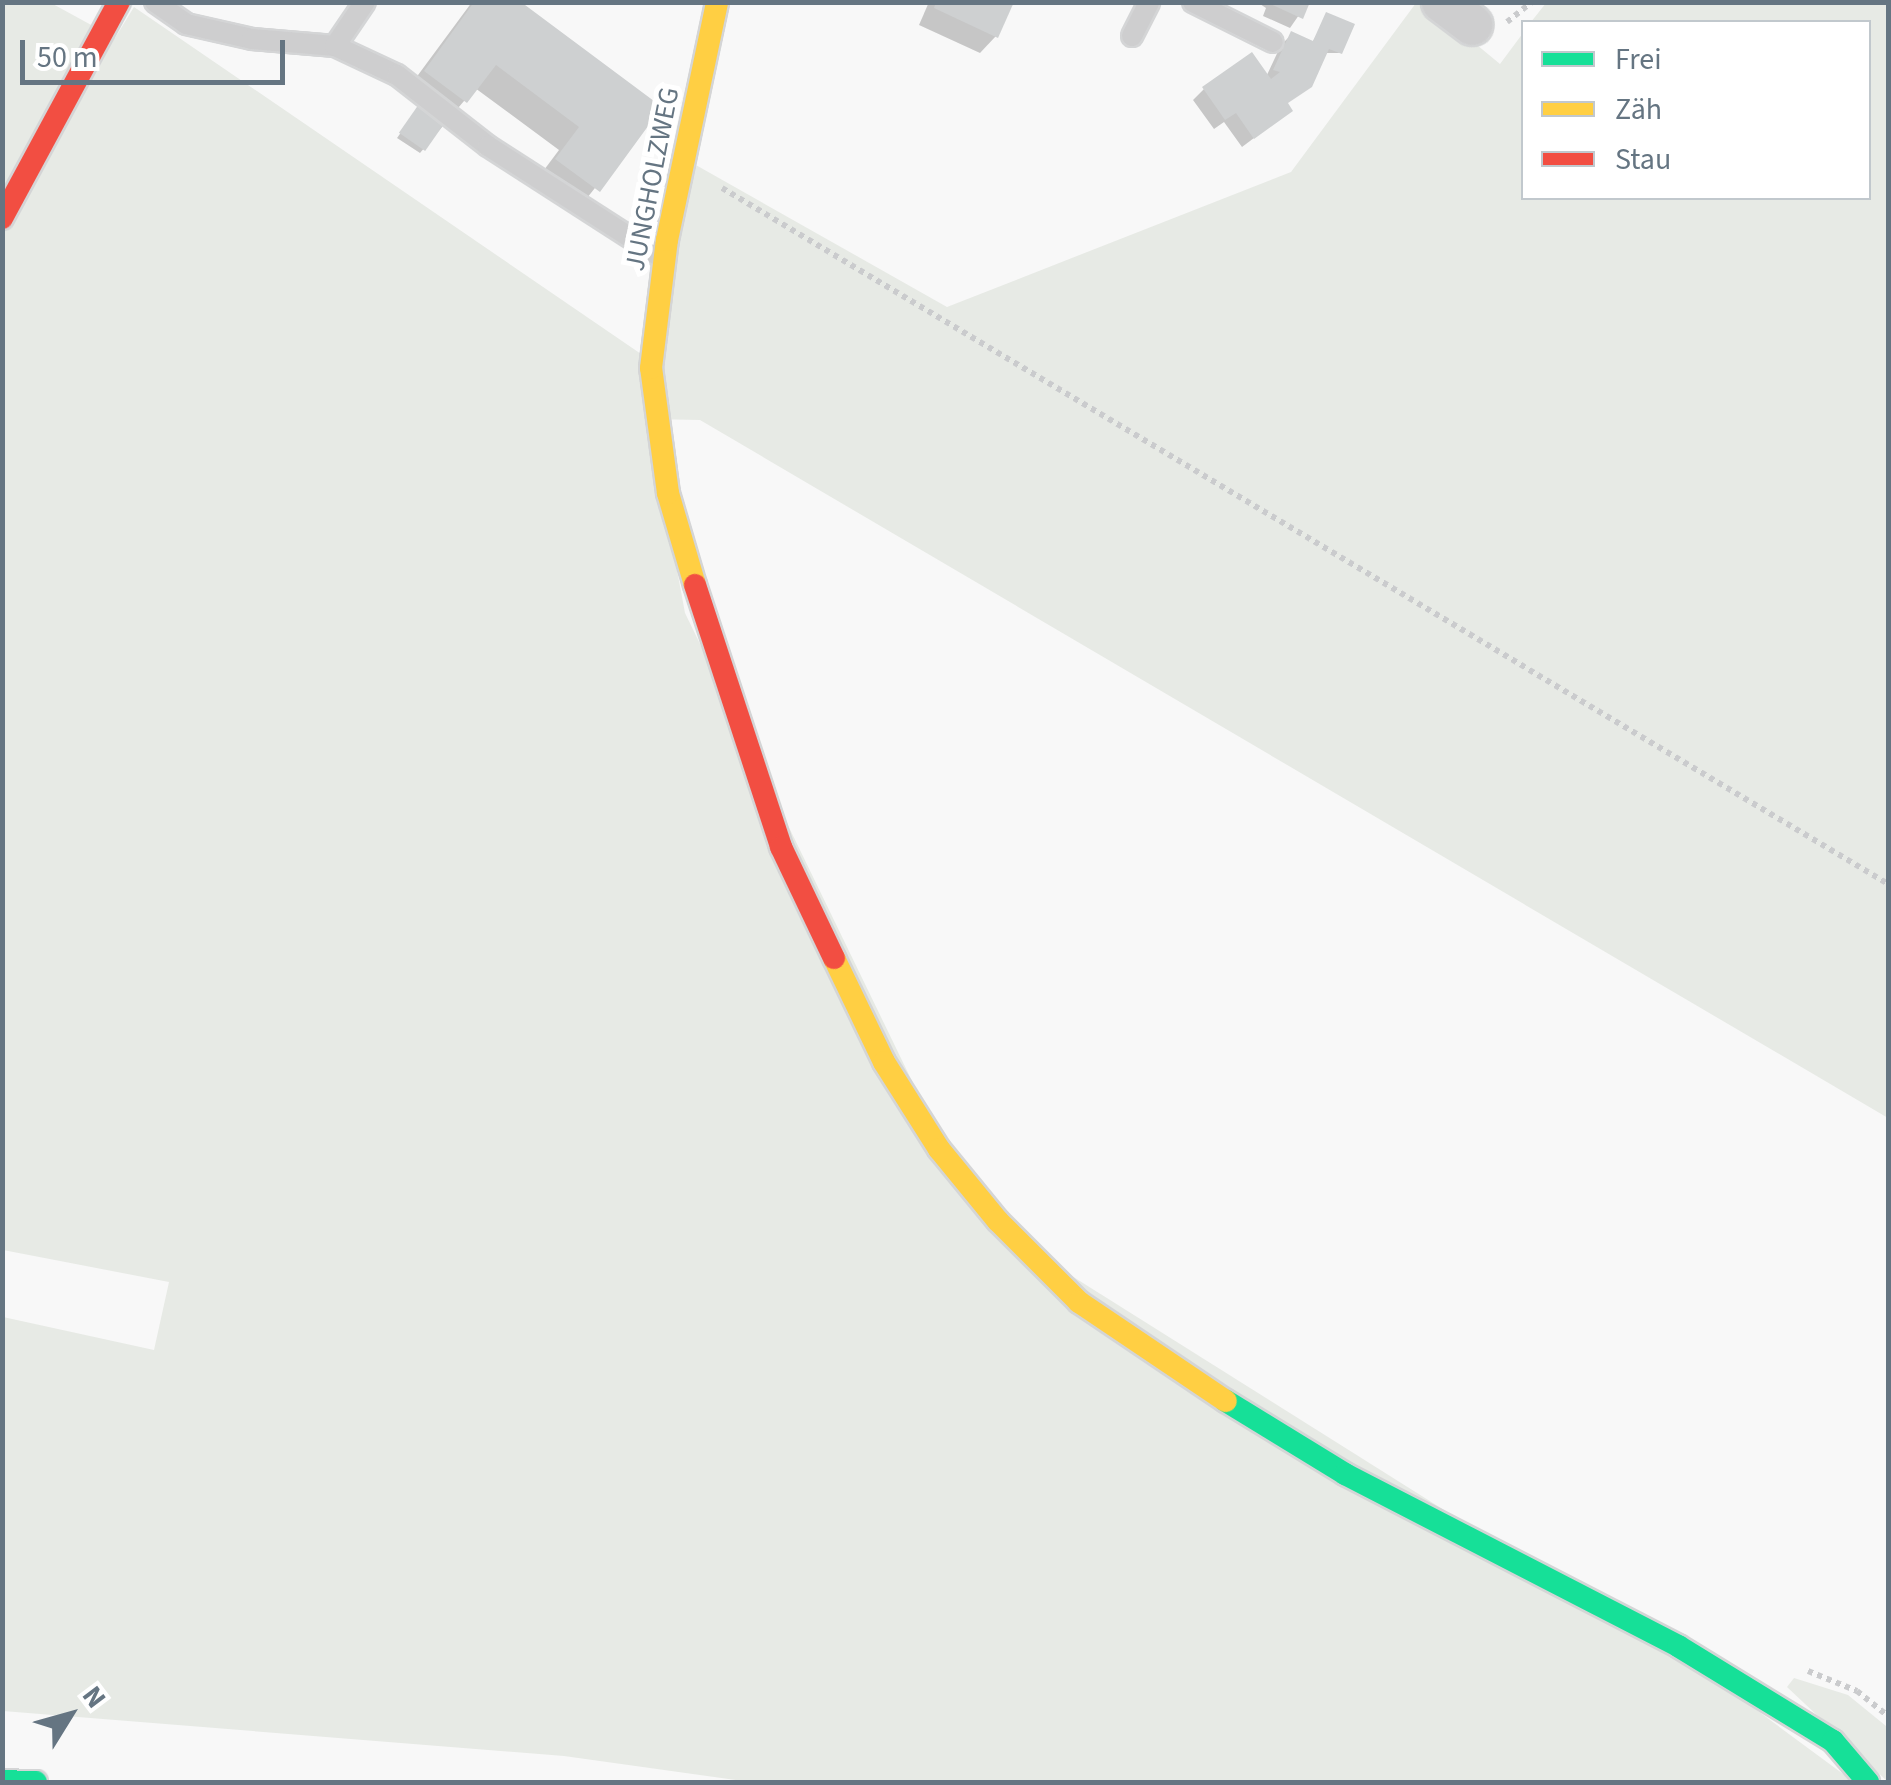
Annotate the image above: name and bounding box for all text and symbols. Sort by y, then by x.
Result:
scale bar [25,20,290,82]
legend [1521,20,1871,200]
text: 50 m [37,36,98,79]
text: Frei [1615,38,1662,81]
street label: JUNGHOLZWEG [618,84,686,274]
text: Zäh [1615,88,1662,131]
text: Stau [1615,138,1671,181]
north arrow [20,1665,120,1765]
text: N [72,1677,116,1716]

